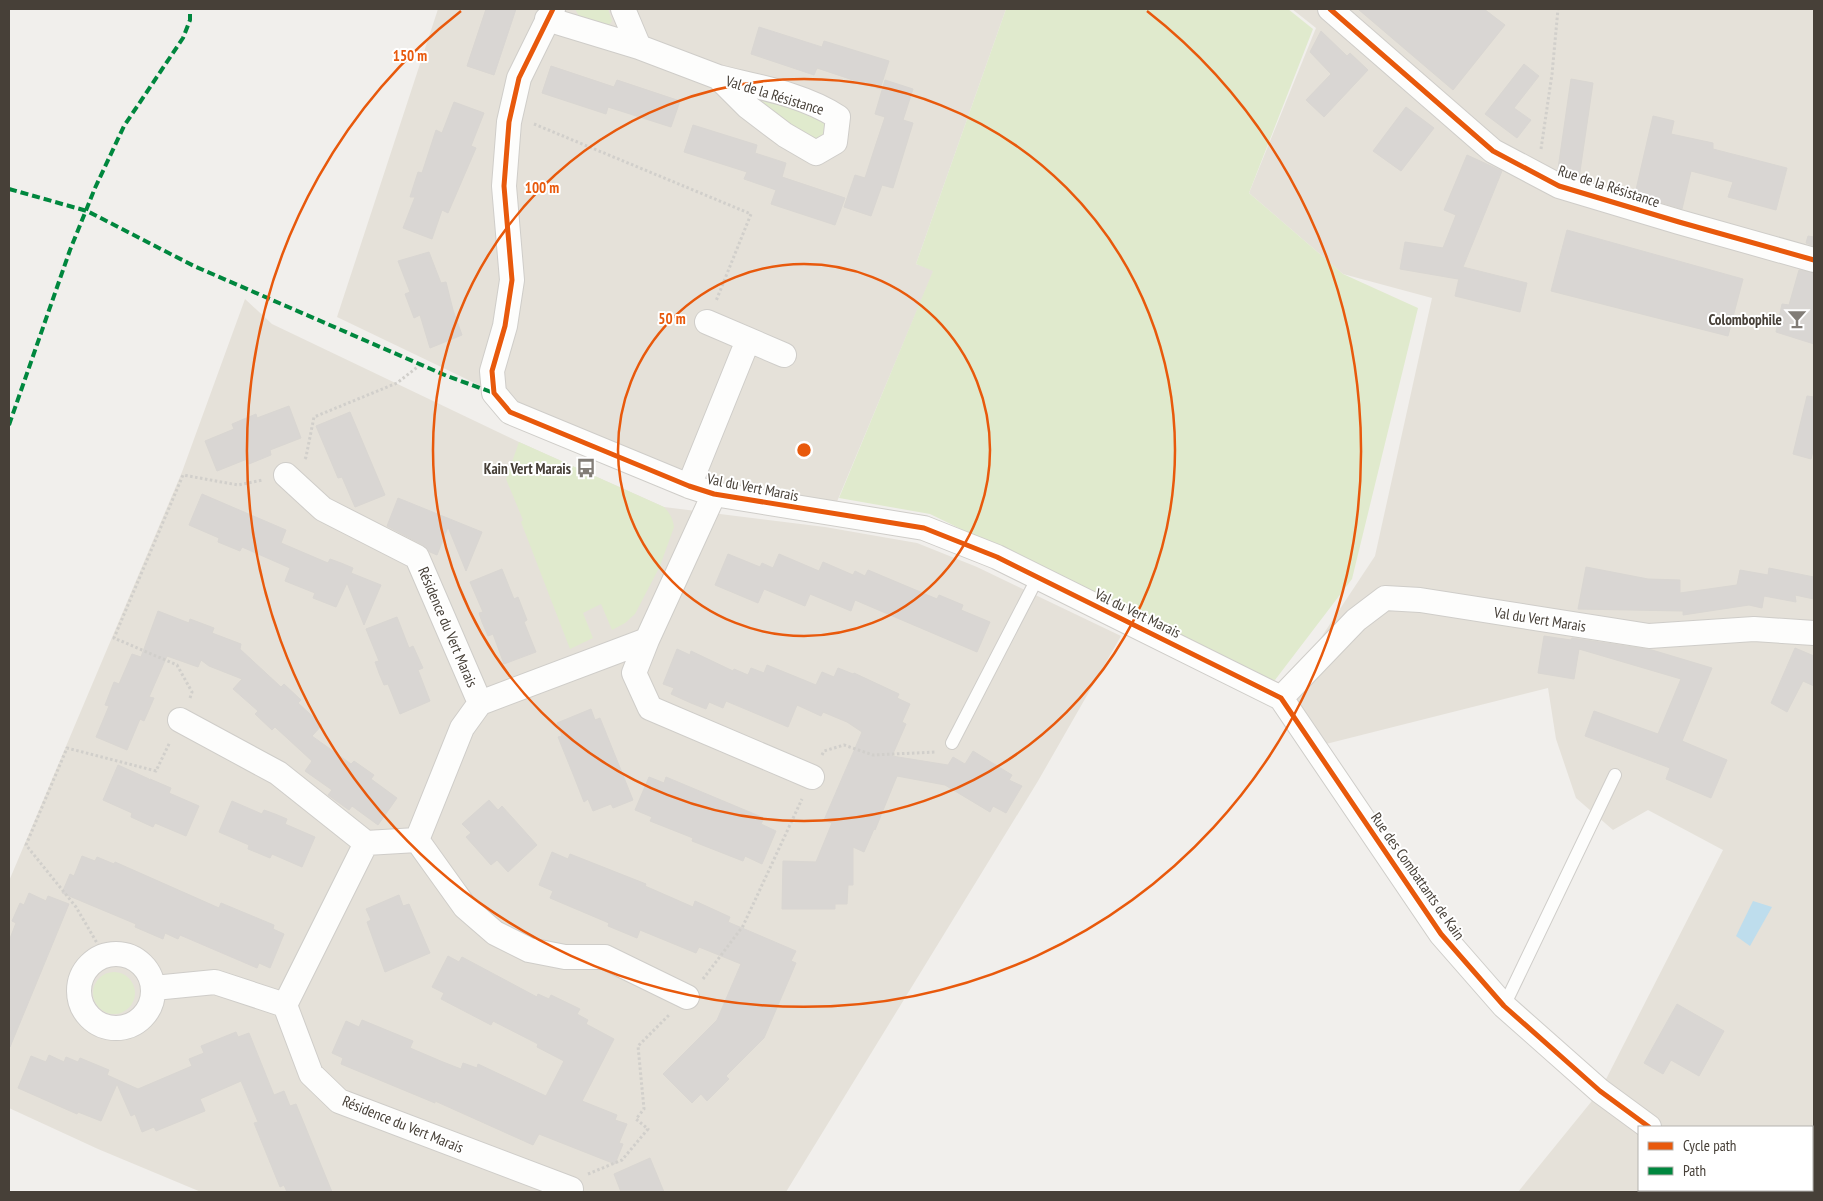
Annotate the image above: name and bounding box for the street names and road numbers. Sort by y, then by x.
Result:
street label: Val de la Résistance [723,71,826,119]
street label: Rue de la Résistance [1556,161,1662,211]
street label: Val du Vert Marais [705,469,800,505]
street label: Résidence du Vert Marais [414,564,482,690]
street label: Val du Vert Marais [1091,584,1184,642]
street label: Val du Vert Marais [1492,602,1587,636]
street label: Rue des Combattants de Kain [1367,809,1469,943]
street label: Résidence du Vert Marais [340,1091,466,1157]

